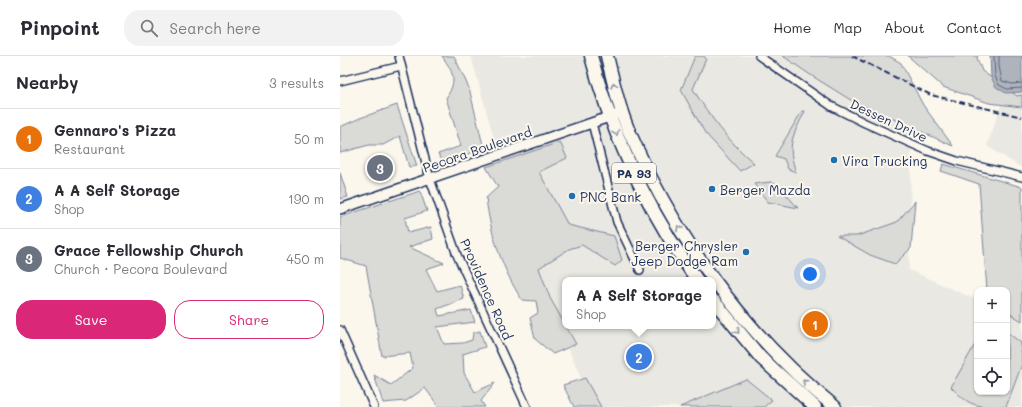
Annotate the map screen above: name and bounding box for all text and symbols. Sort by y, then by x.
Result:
search box [124,10,404,46]
text: Pinpoint [20,15,100,40]
icon: search [138,17,160,39]
text: Search here [170,18,261,38]
text: Home [773,18,811,37]
text: Map [833,18,862,37]
text: About [884,18,925,37]
text: Contact [947,18,1002,37]
text: Nearby [16,71,78,93]
text: 3 results [269,74,324,91]
one-way arrow [610,81,619,88]
street label: Dessen Drive [848,95,930,145]
text: Gennaro's Pizza [54,120,176,140]
street label: Pecora Boulevard [420,122,534,176]
one-way arrow [612,129,620,136]
text: 1 [26,130,32,147]
text: 50 m [294,130,324,147]
text: Restaurant [54,140,125,157]
place label: Vira Trucking [842,152,927,169]
pin: 3 [367,153,393,183]
marker: Vira Trucking [829,155,839,165]
road number: PA 93 [612,163,656,183]
text: A A Self Storage [54,180,180,200]
place label: Berger Mazda [720,181,811,198]
marker: Berger Mazda [707,184,717,194]
place label: PNC Bank [580,188,641,205]
text: 2 [25,190,33,207]
text: 190 m [288,190,324,207]
marker: PNC Bank [567,191,577,201]
text: Shop [54,200,84,217]
one-way arrow [676,225,683,232]
street label: Providence Road [457,236,517,342]
place label: Berger Chrysler Jeep Dodge Ram [631,237,738,269]
text: Grace Fellowship Church [54,240,243,260]
marker: Berger Chrysler Jeep Dodge Ram [741,247,751,257]
text: 3 [25,250,33,267]
text: 450 m [286,250,324,267]
text: Church · Pecora Boulevard [54,260,227,277]
your location [800,264,820,284]
popup [562,277,716,329]
text: A A Self Storage [576,285,702,305]
map controls [974,287,1010,395]
button: + [974,287,1010,323]
button: Save [16,300,166,339]
button: Share [174,300,324,339]
text: Shop [576,305,606,322]
pin: 1 [802,309,828,339]
button: − [974,323,1010,359]
one-way arrow [733,326,740,333]
pin: 2 [626,342,652,372]
button: locate [974,359,1010,395]
one-way arrow [803,380,810,387]

